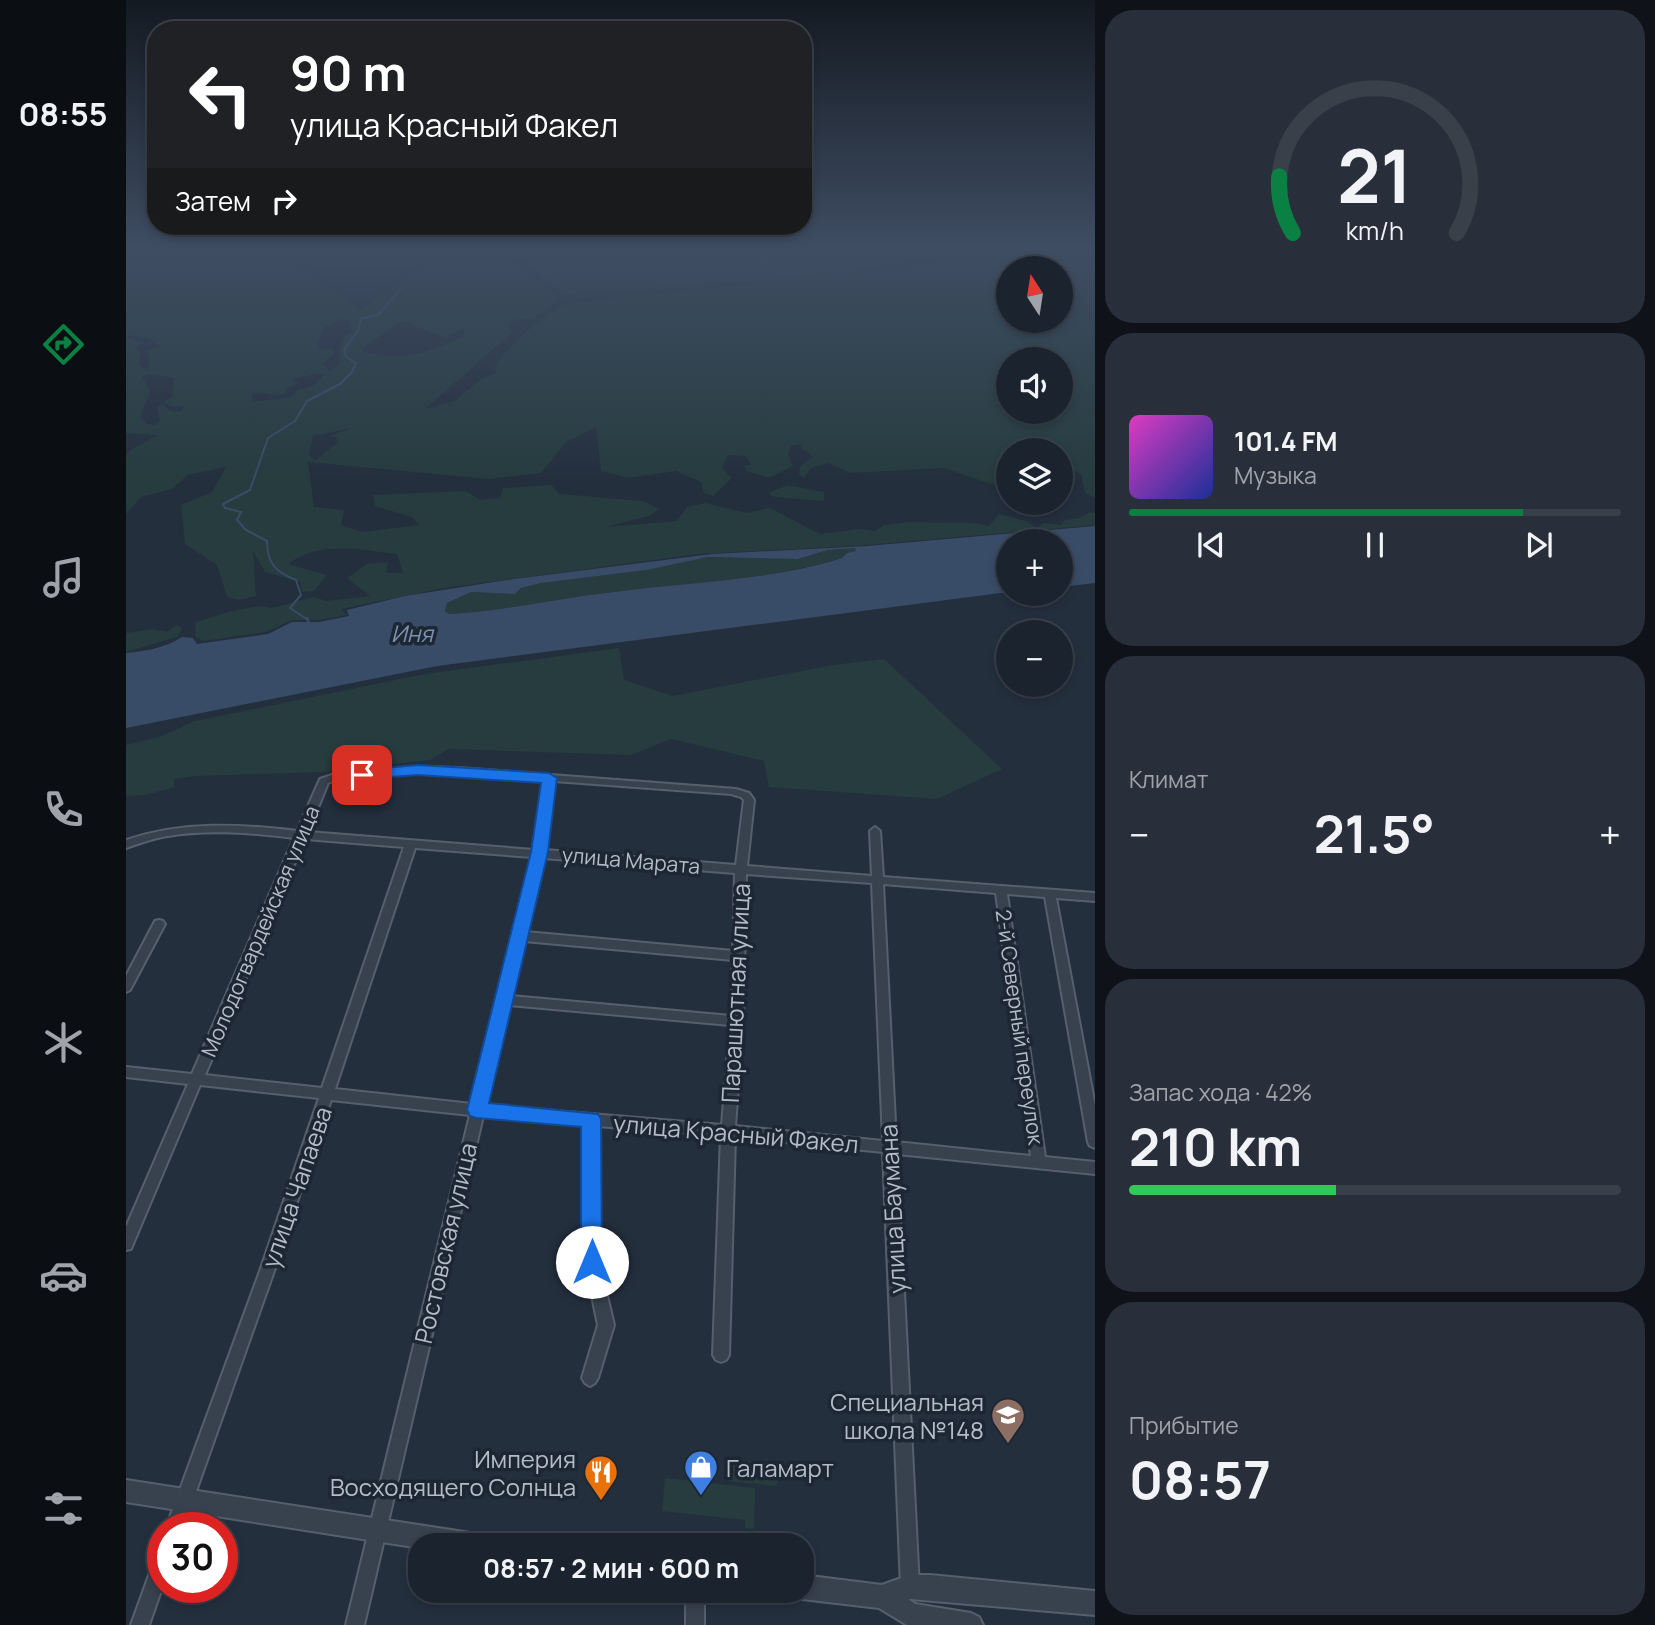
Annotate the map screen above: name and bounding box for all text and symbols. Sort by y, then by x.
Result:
text: 90 m [290,39,407,106]
icon: left [175,49,266,140]
text: 08:55 [18,92,108,136]
text: улица Красный Факел [290,103,618,147]
text: 21 [1337,125,1413,225]
icon: right [265,182,303,220]
text: Затем [175,183,251,219]
text: km/h [1346,212,1404,247]
north arrow [996,256,1073,332]
map controls [996,256,1073,697]
icon: directions [39,320,88,369]
button: sound [996,347,1073,424]
text: 101.4 FM [1234,423,1338,459]
button: layers [996,438,1073,515]
text: Музыка [1234,459,1317,491]
icon: previous [1192,526,1230,564]
icon: pause [1356,526,1394,564]
icon: next [1520,526,1558,564]
button: + [996,529,1073,606]
icon: music [39,553,88,602]
water label: Иня [391,617,435,649]
button: − [996,620,1073,697]
pin [332,745,392,805]
icon: arrive [343,756,381,794]
text: Климат [1129,763,1208,795]
icon: phone [39,785,88,834]
text: 21.5° [1314,798,1435,869]
street label: Молодогвардейская улица [194,801,326,1061]
text: − [1129,808,1150,860]
text: + [1599,808,1621,860]
street label: улица Марата [561,840,701,880]
street label: Парашютная улица [713,882,757,1104]
street label: 2-й Северный переулок [990,908,1050,1147]
icon: climate [39,1018,88,1067]
text: Запас хода · 42% [1129,1076,1312,1108]
street label: улица Чапаева [253,1102,339,1272]
street label: улица Красный Факел [612,1106,860,1160]
text: 210 km [1129,1111,1302,1182]
street label: улица Баумана [871,1123,913,1295]
street label: Ростовская улица [406,1139,484,1347]
position arrow [555,1225,629,1299]
icon: car [39,1251,88,1300]
place label: Специальная школа №148 [830,1385,984,1446]
school or university icon: Специальная школа №148 [989,1396,1027,1445]
text: Прибытие [1129,1409,1239,1441]
place label: Империя Восходящего Солнца [330,1442,576,1503]
text: 08:57 [1129,1444,1271,1515]
shop icon: Галамарт [682,1448,720,1497]
place label: Галамарт [726,1451,834,1484]
restaurant icon: Империя Восходящего Солнца [582,1453,620,1502]
icon: filters [39,1484,88,1533]
speed limit sign: 30 [147,1512,238,1603]
text: 08:57 · 2 мин · 600 m [483,1550,739,1586]

